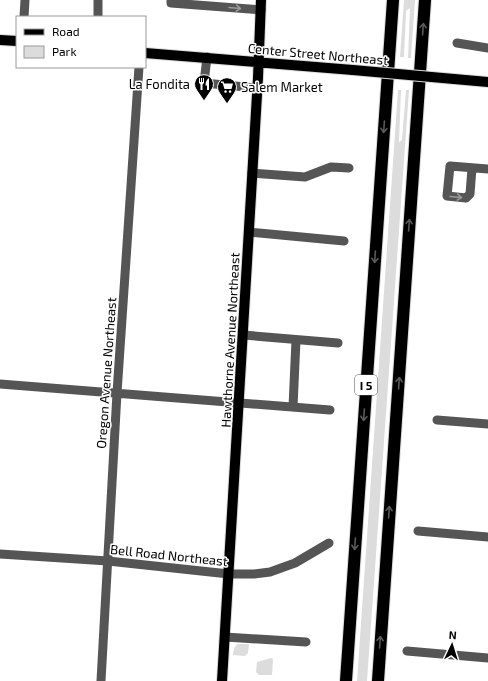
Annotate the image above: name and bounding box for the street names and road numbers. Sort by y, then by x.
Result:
street label: Center Street Northeast [247,40,389,68]
street label: Hawthorne Avenue Northeast [217,252,243,428]
street label: Oregon Avenue Northeast [93,297,119,449]
road number: I 5 [355,375,377,395]
street label: Bell Road Northeast [109,541,229,569]

